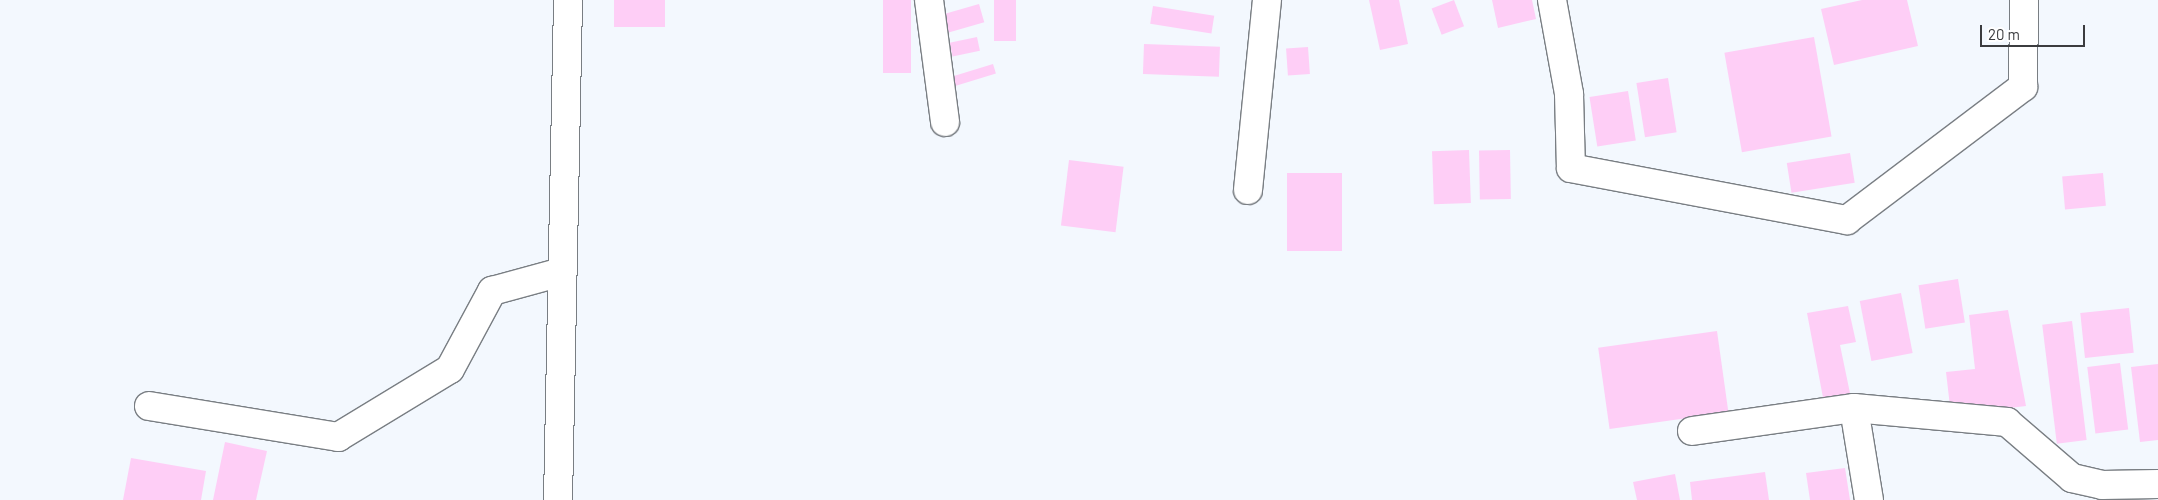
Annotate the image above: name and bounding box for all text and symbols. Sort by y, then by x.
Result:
scale bar [1983,15,2088,47]
text: 20 m [1988,25,2020,43]

